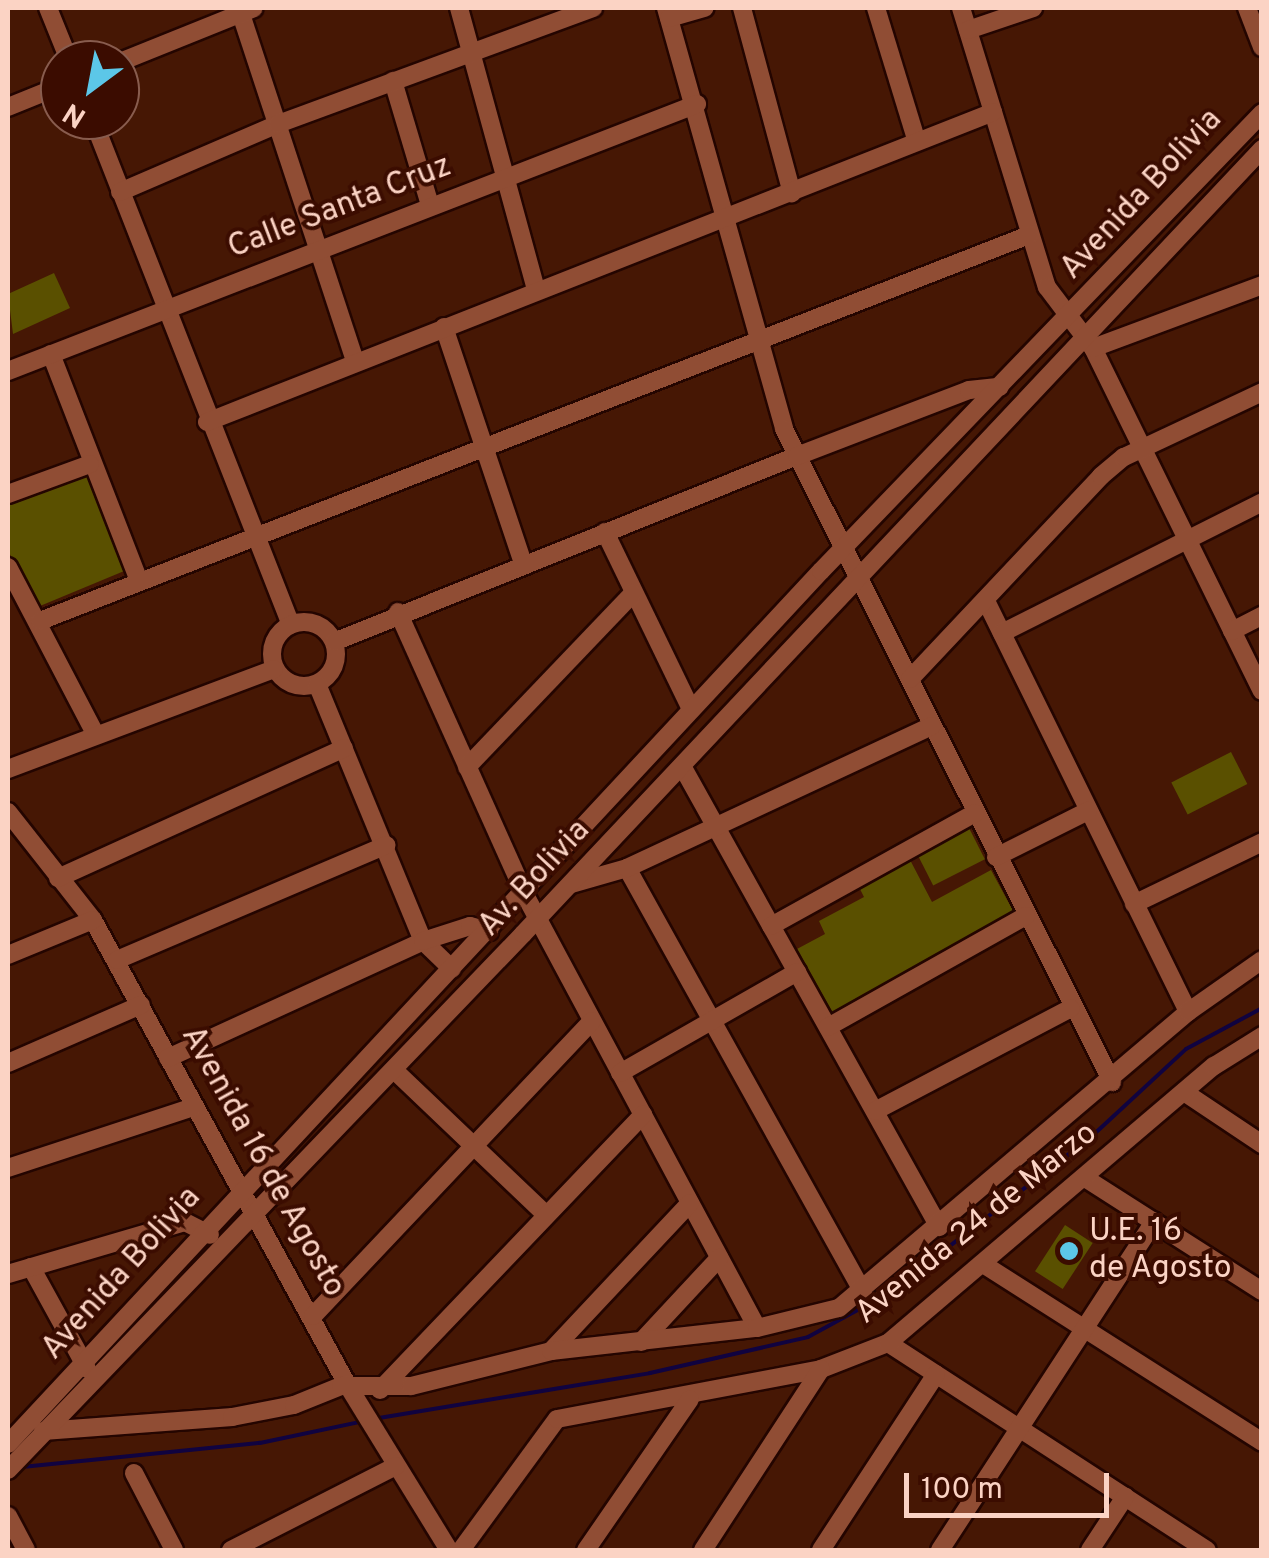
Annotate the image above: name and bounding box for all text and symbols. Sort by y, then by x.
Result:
north arrow [40,40,140,140]
text: N [57,93,93,134]
street label: Avenida Bolivia [1053,102,1231,288]
street label: Calle Santa Cruz [223,148,457,268]
street label: Av. Bolivia [471,812,599,946]
street label: Avenida 16 de Agosto [171,1019,353,1305]
street label: Avenida 24 de Marzo [849,1115,1105,1333]
street label: Avenida Bolivia [34,1180,210,1368]
place label: U.E. 16 de Agosto [1089,1214,1233,1289]
marker: U.E. 16 de Agosto [1058,1240,1080,1262]
scale bar [909,1453,1114,1515]
text: 100 m [921,1472,1003,1509]

